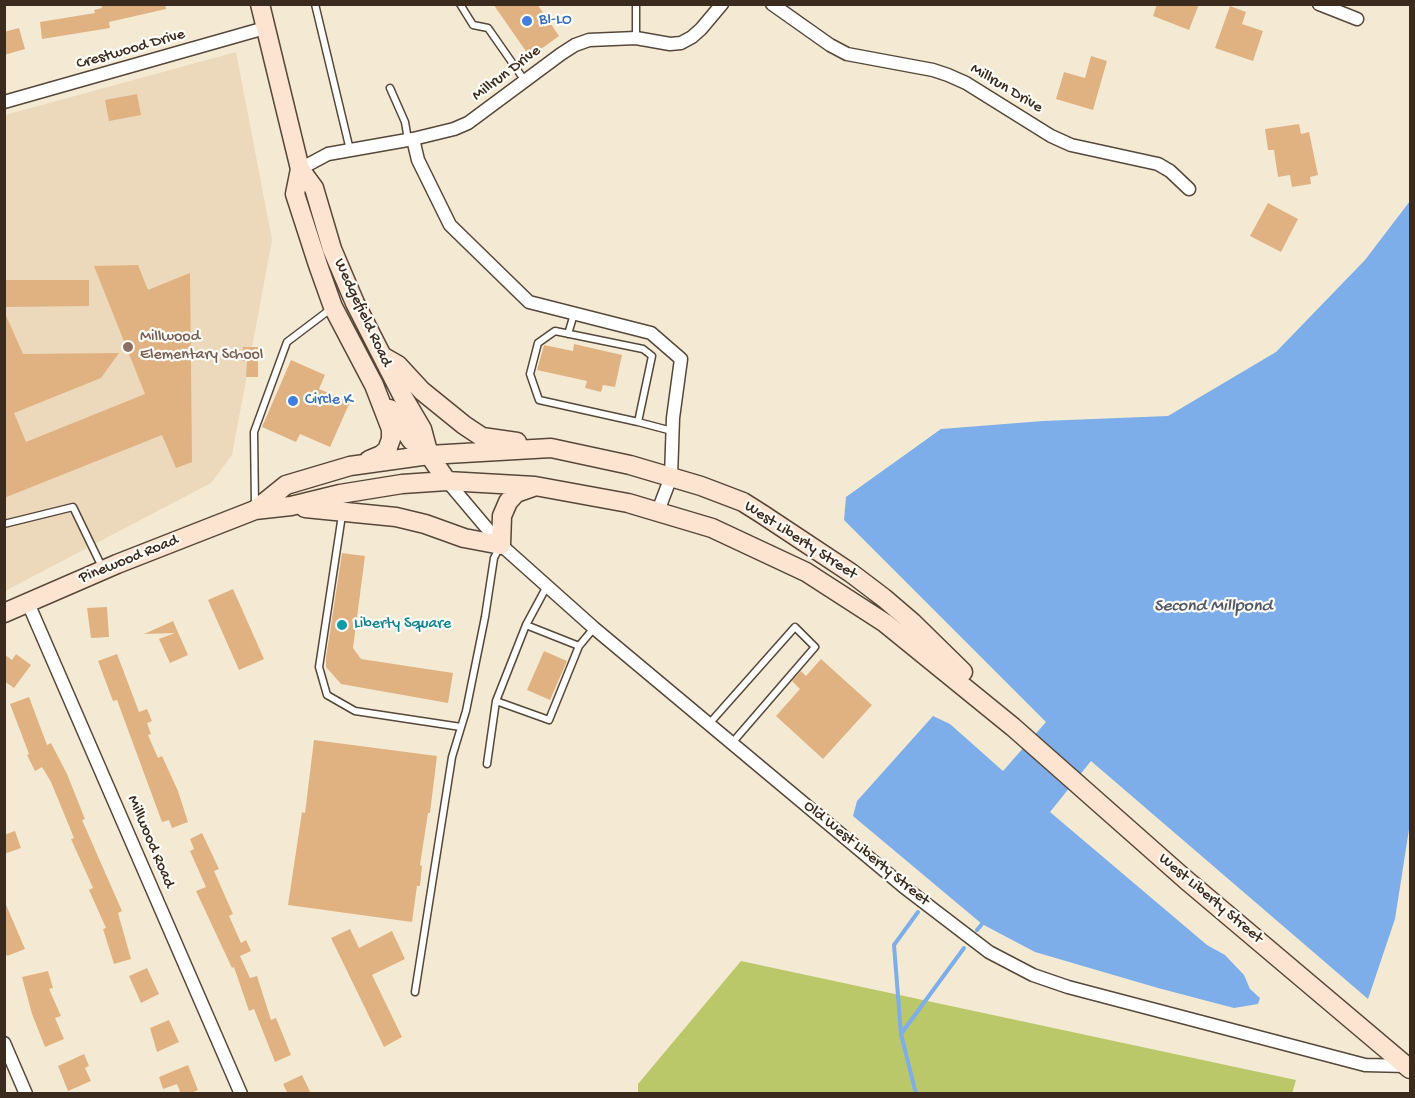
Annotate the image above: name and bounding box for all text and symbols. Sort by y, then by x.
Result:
place label: BI-LO [539,11,572,31]
marker: BI-LO [520,14,534,28]
street label: Crestwood Drive [74,25,188,75]
street label: Millrun Drive [469,42,545,106]
street label: Millrun Drive [966,60,1046,118]
street label: Wedgefield Road [329,256,395,370]
place label: Millwood Elementary School [140,328,263,366]
marker: Millwood Elementary School [121,340,135,354]
place label: Circle K [305,391,353,411]
marker: Circle K [286,394,300,408]
street label: West Liberty Street [740,497,860,585]
street label: Pinewood Road [77,531,181,589]
water label: Second Millpond [1154,596,1272,618]
place label: Liberty Square [354,615,451,635]
marker: Liberty Square [335,618,349,632]
street label: Millwood Road [122,793,178,891]
street label: Old West Liberty Street [799,797,933,911]
street label: West Liberty Street [1154,850,1266,948]

